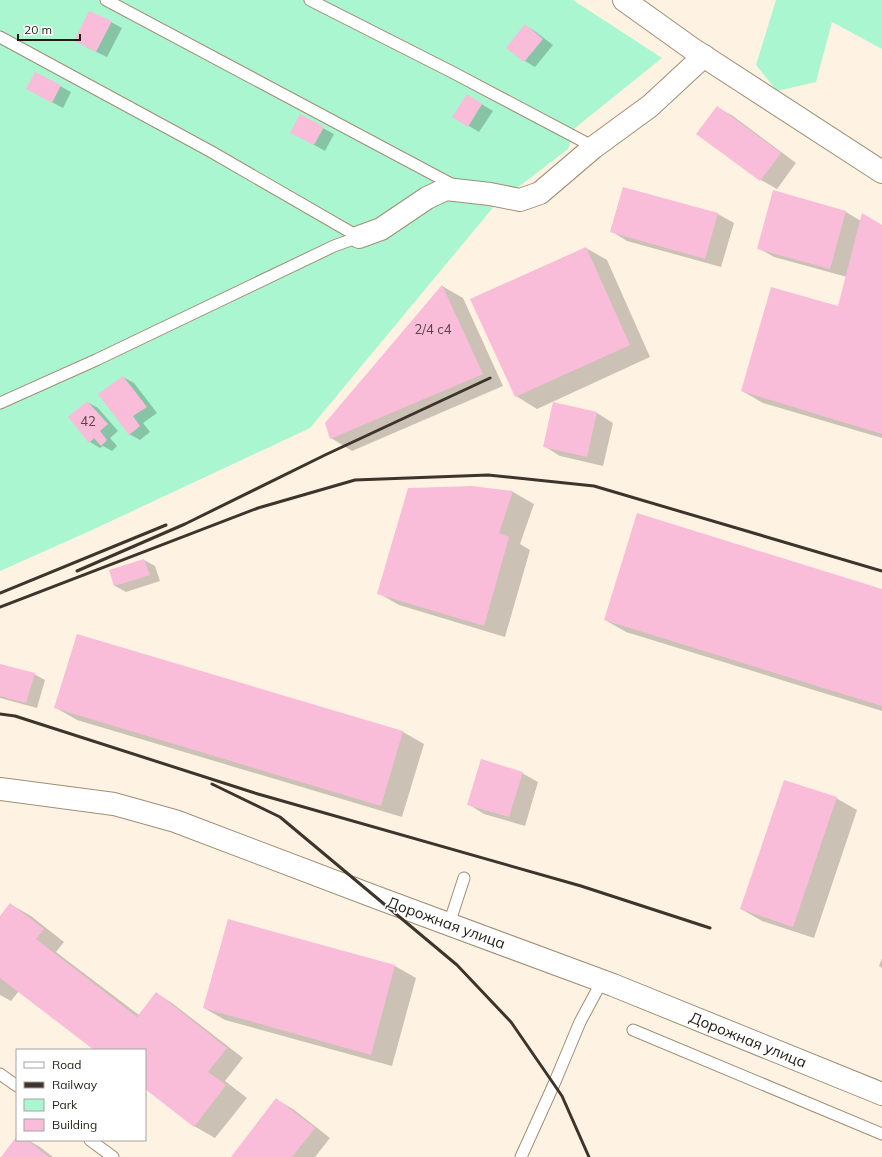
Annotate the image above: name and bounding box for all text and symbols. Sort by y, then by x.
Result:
scale bar [18,16,80,42]
text: 20 m [24,22,52,37]
house number: 2/4 с4 [414,321,452,337]
house number: 42 [80,413,96,429]
street label: Дорожная улица [384,892,508,953]
street label: Дорожная улица [687,1007,810,1072]
legend [16,1049,146,1141]
text: Road [52,1057,81,1072]
text: Railway [52,1077,98,1092]
text: Park [52,1097,78,1112]
text: Building [52,1117,97,1132]

